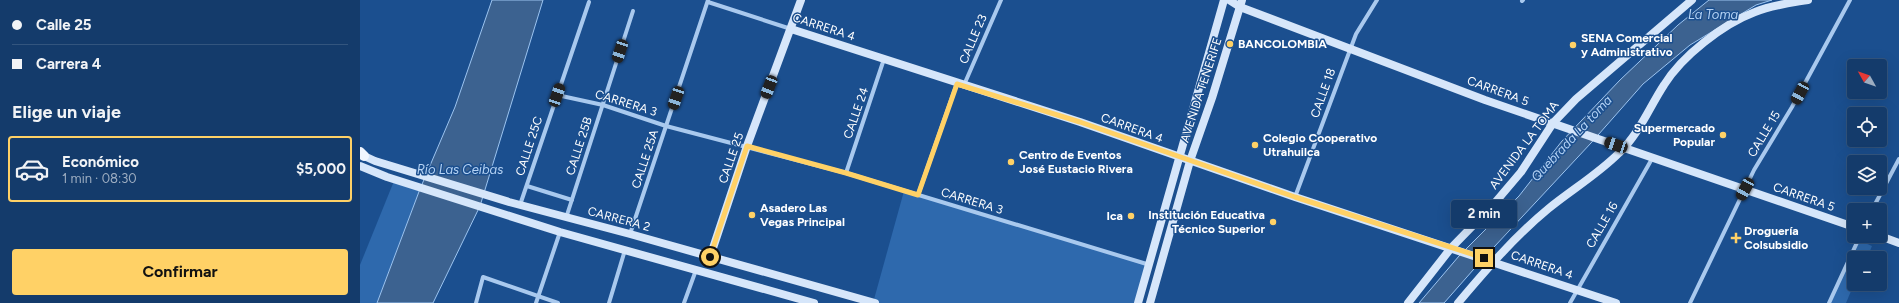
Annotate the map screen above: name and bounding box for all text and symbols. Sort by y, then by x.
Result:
water label: La Toma [1688,7,1738,22]
street label: CARRERA 4 [791,10,858,44]
street label: CALLE 23 [956,12,990,66]
text: Calle 25 [36,16,92,34]
place label: SENA Comercial y Administrativo [1581,31,1673,59]
street label: AVENIDA TENERIFE [1177,36,1225,144]
place label: BANCOLOMBIA [1238,37,1327,51]
car [611,38,629,64]
marker: BANCOLOMBIA [1225,39,1235,49]
marker: SENA Comercial y Administrativo [1568,40,1578,50]
text: Carrera 4 [36,55,101,73]
north arrow [1847,59,1887,99]
map controls [1847,59,1887,291]
street label: CALLE 18 [1308,66,1338,120]
street label: CARRERA 5 [1465,73,1531,109]
car [759,74,779,100]
car [1789,80,1811,106]
car [547,82,567,108]
car [666,85,686,111]
street label: CALLE 24 [841,85,872,141]
street label: CARRERA 3 [593,87,659,119]
water label: Quebrada La toma [1528,92,1615,184]
street label: AVENIDA LA TOMA [1486,98,1562,192]
text: Elige un viaje [12,101,121,123]
button: locate [1847,107,1887,147]
street label: CALLE 15 [1745,108,1783,160]
street label: CARRERA 4 [1099,110,1165,146]
street label: CALLE 25C [513,114,545,177]
street label: CALLE 25B [563,115,595,177]
place label: Supermercado Popular [1634,121,1715,149]
street label: CALLE 25A [629,128,661,190]
marker: Supermercado Popular [1718,130,1728,140]
street label: CALLE 25 [716,131,746,185]
place label: Colegio Cooperativo Utrahuilca [1263,131,1377,159]
car [1603,135,1629,155]
marker: Colegio Cooperativo Utrahuilca [1250,140,1260,150]
place label: Centro de Eventos José Eustacio Rivera [1019,148,1133,176]
icon: car [14,151,50,187]
text: Económico [62,153,139,171]
button: layers [1847,155,1887,195]
marker: Centro de Eventos José Eustacio Rivera [1006,157,1016,167]
text: $5,000 [296,160,346,178]
water label: Río Las Ceibas [417,162,503,177]
text: 1 min · 08:30 [62,171,137,186]
car [1734,176,1756,202]
street label: CARRERA 5 [1771,180,1837,214]
street label: CARRERA 3 [939,185,1005,217]
street label: CALLE 16 [1583,199,1621,251]
callout: 2 min [1451,200,1517,228]
place label: Asadero Las Vegas Principal [760,201,845,229]
button: + [1847,203,1887,243]
street label: CARRERA 2 [586,204,652,234]
text: 2 min [1468,206,1500,221]
place label: Institución Educativa Técnico Superior [1148,208,1265,236]
place label: Ica [1107,209,1123,223]
marker: Asadero Las Vegas Principal [747,210,757,220]
marker: Ica [1126,211,1136,221]
marker: Institución Educativa Técnico Superior [1268,217,1278,227]
place label: Droguería Colsubsidio [1744,224,1808,252]
marker: Droguería Colsubsidio [1731,233,1741,243]
route start [701,248,719,266]
street label: CARRERA 4 [1509,248,1576,282]
button: Confirmar [12,249,348,295]
route end [1475,249,1493,267]
button: − [1847,251,1887,291]

